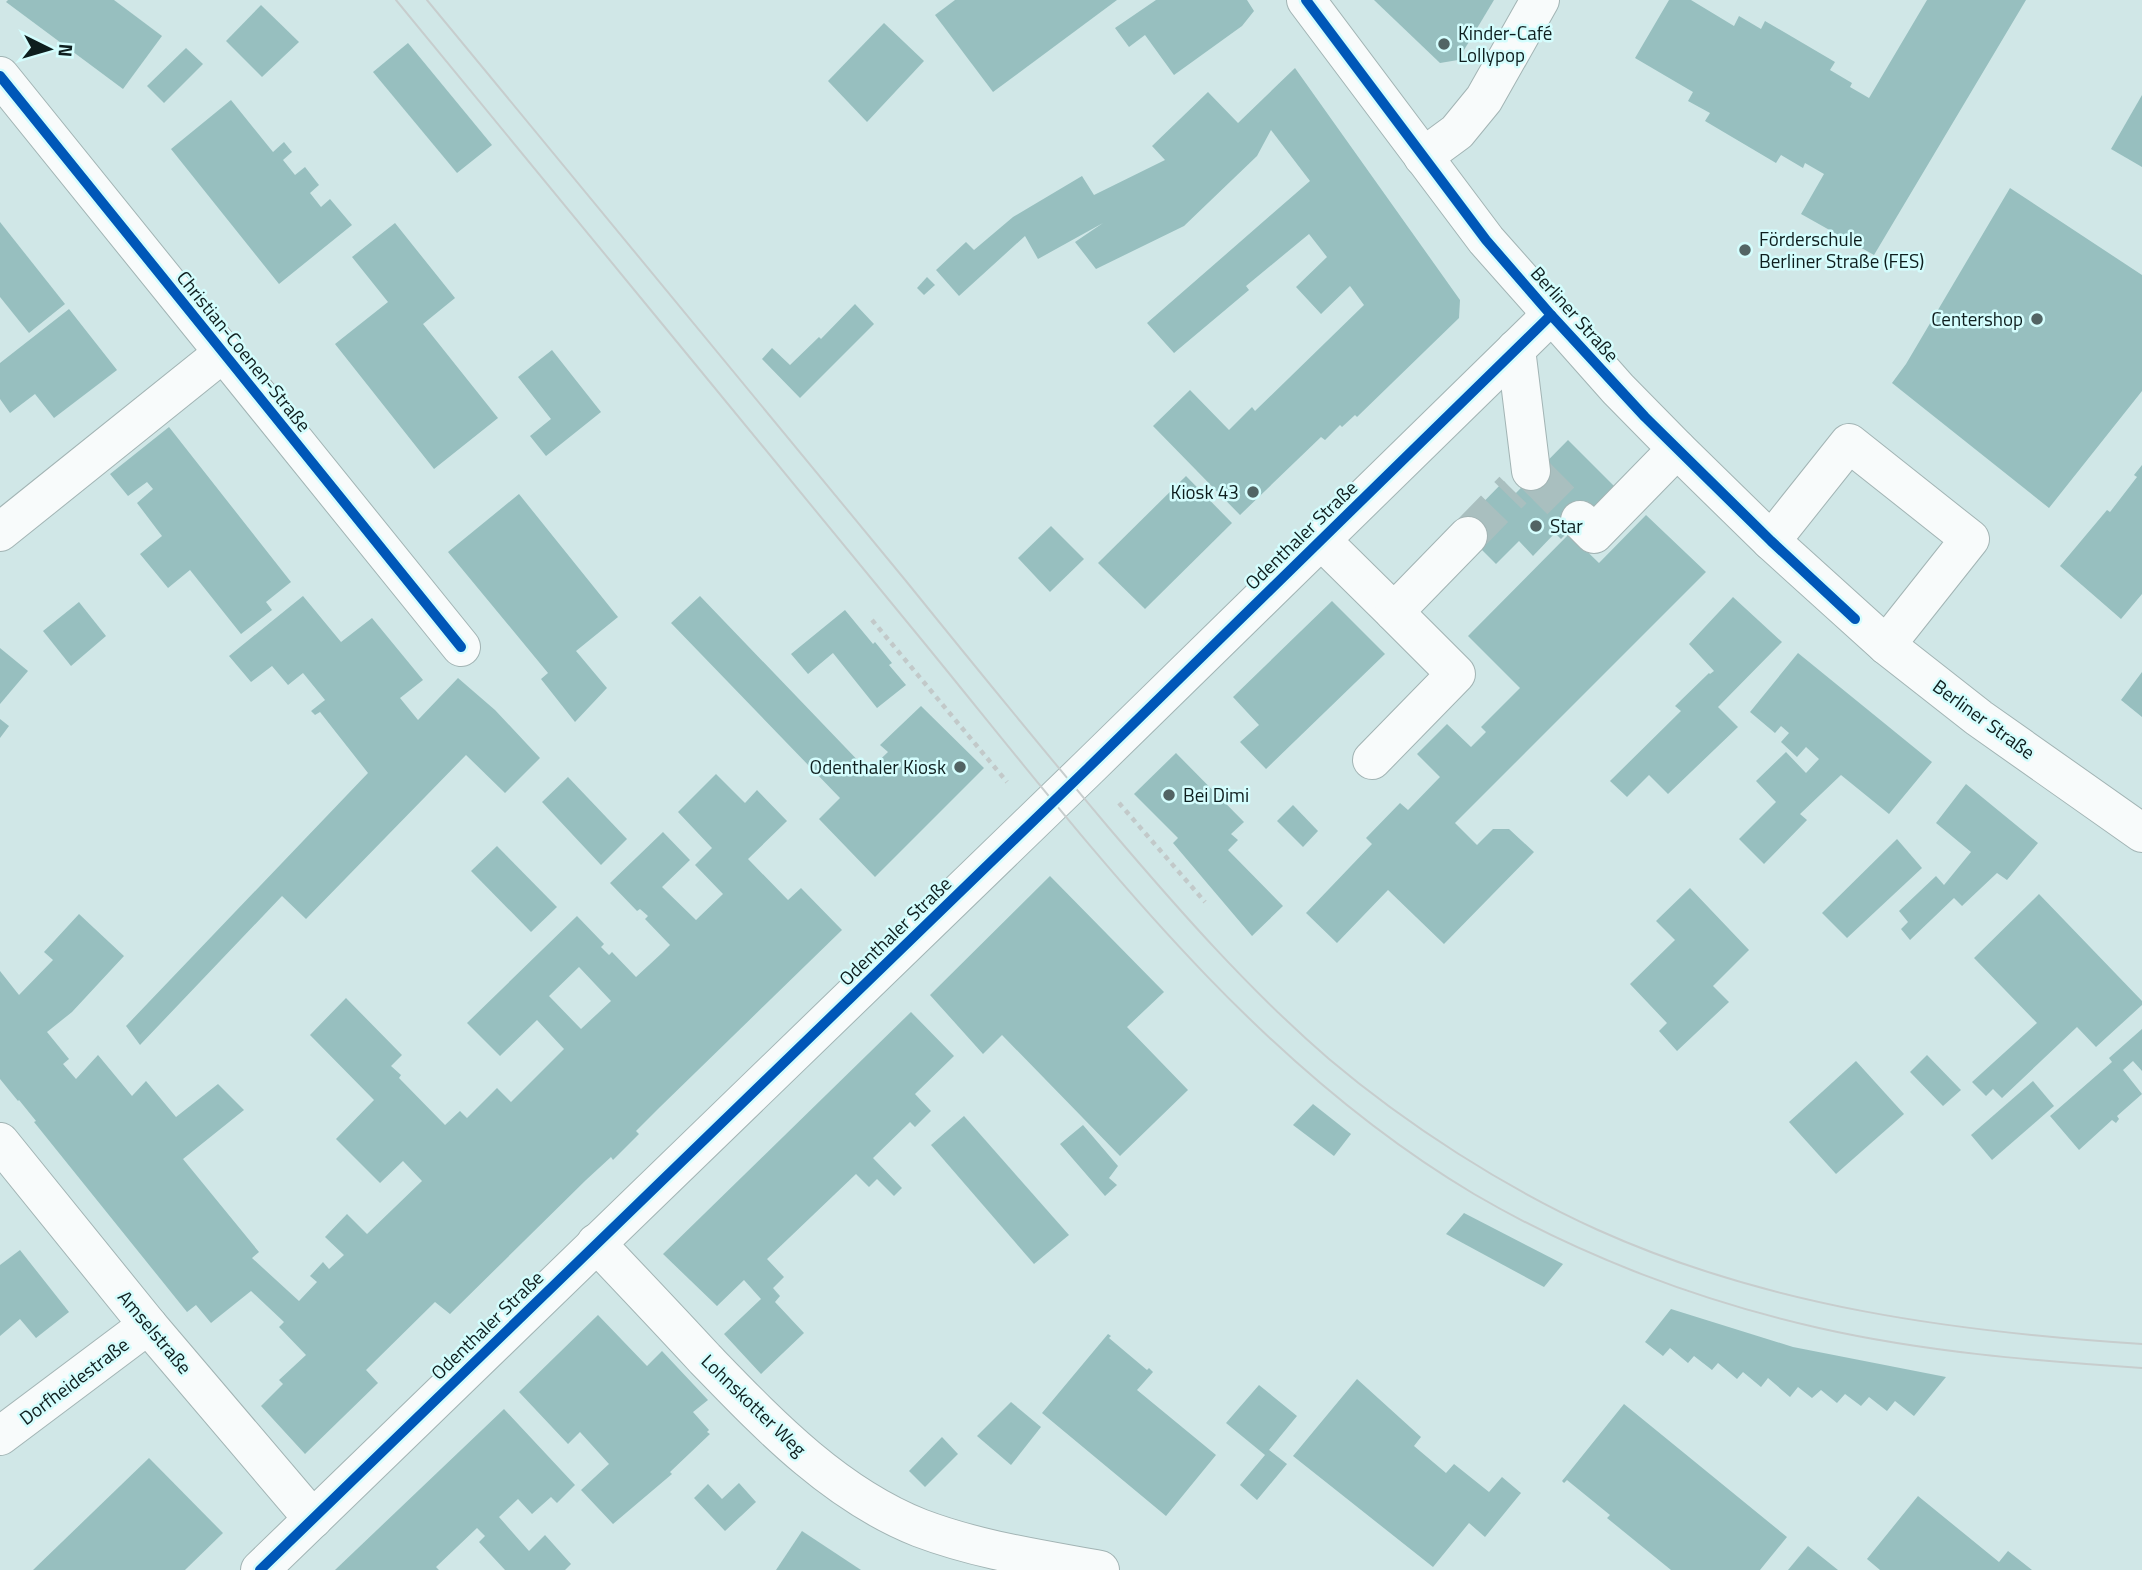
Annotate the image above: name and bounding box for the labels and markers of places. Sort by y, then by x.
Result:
place label: Kinder-Café Lollypop [1458,18,1552,69]
marker: Kinder-Café Lollypop [1436,36,1452,52]
place label: Förderschule Berliner Straße (FES) [1759,224,1924,275]
marker: Förderschule Berliner Straße (FES) [1737,242,1753,258]
place label: Centershop [1931,304,2023,333]
marker: Centershop [2029,311,2045,327]
place label: Kiosk 43 [1171,477,1239,506]
marker: Kiosk 43 [1245,484,1261,500]
place label: Star [1550,511,1583,540]
marker: Star [1528,518,1544,534]
place label: Odenthaler Kiosk [810,752,946,781]
marker: Odenthaler Kiosk [952,759,968,775]
place label: Bei Dimi [1183,780,1249,809]
marker: Bei Dimi [1161,787,1177,803]

